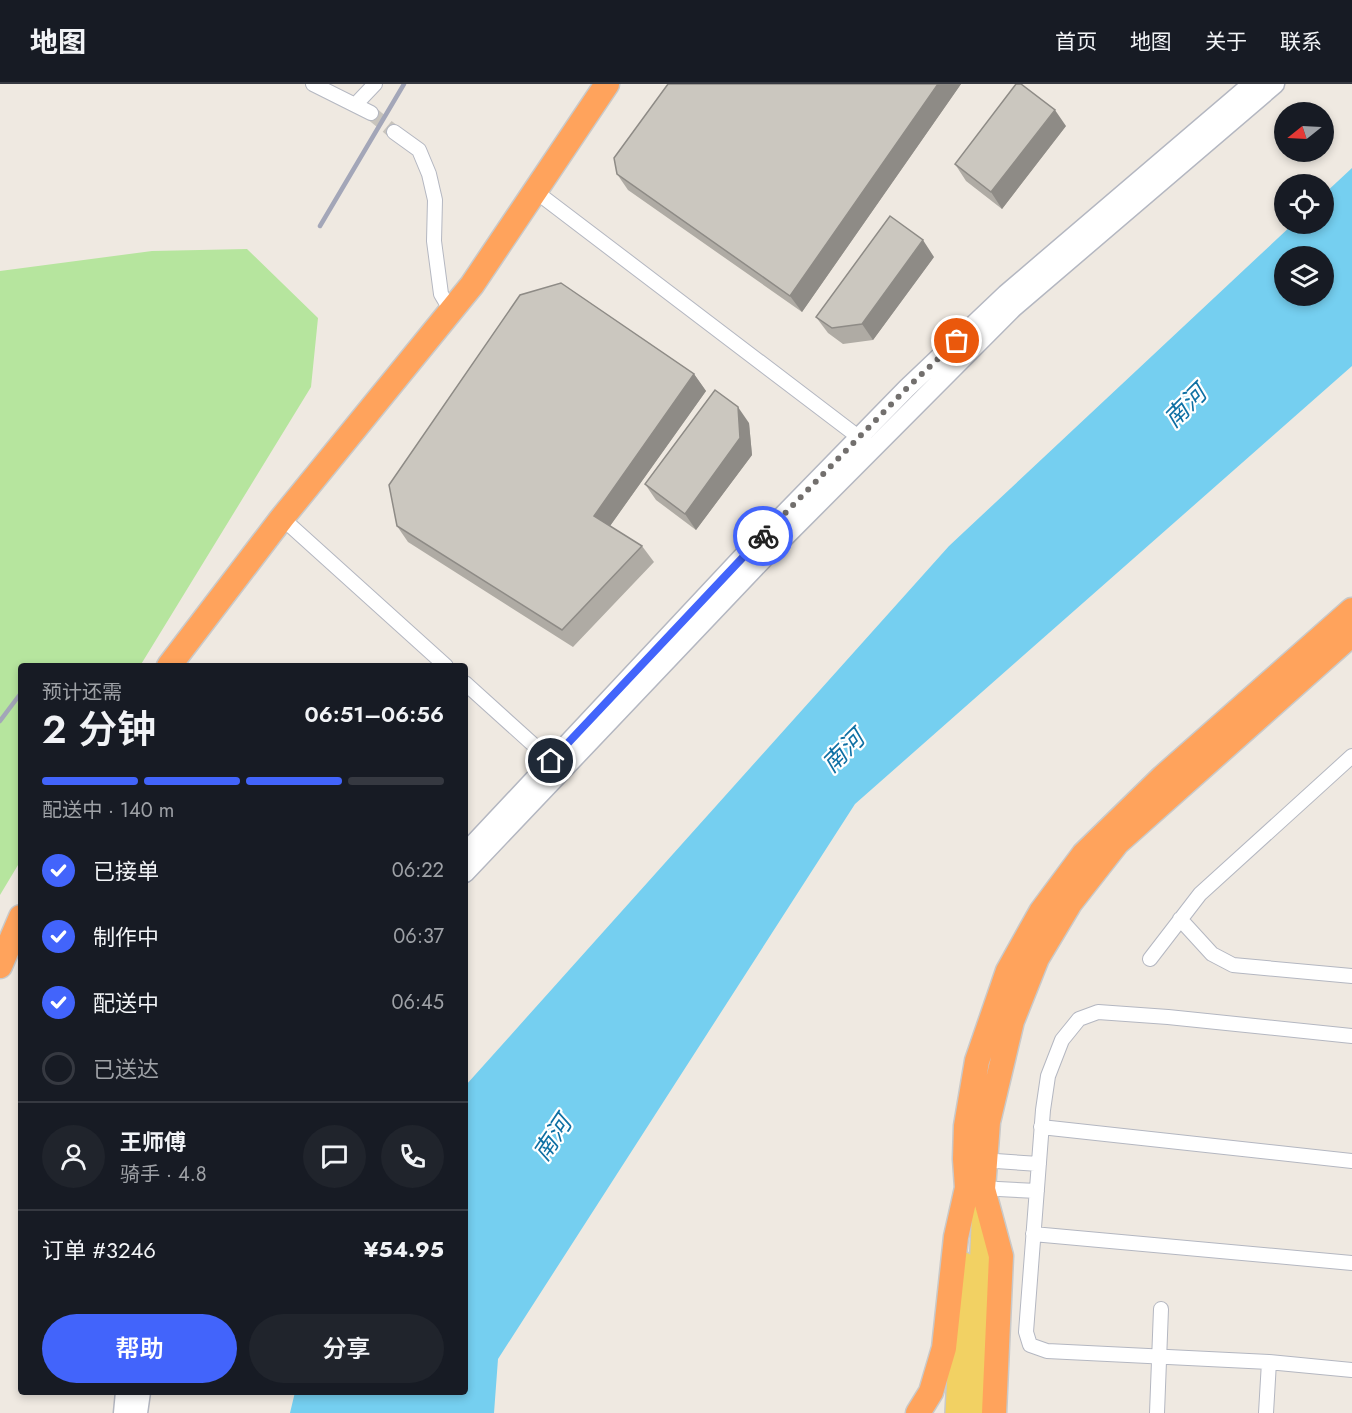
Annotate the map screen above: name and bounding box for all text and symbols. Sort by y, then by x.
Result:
text: 地图 [30,22,86,63]
text: 首页 [1055,27,1097,57]
text: 地图 [1130,27,1172,57]
text: 关于 [1205,27,1247,57]
text: 联系 [1280,27,1322,57]
north arrow [1274,102,1334,162]
map controls [1274,102,1334,306]
button: locate [1274,174,1334,234]
button: layers [1274,246,1334,306]
pin [931,315,982,366]
icon: bag [940,324,973,357]
water label: 南河 [1156,374,1217,435]
courier [733,506,793,566]
icon: bike [747,520,780,553]
text: 预计还需 [42,678,122,707]
text: 06:51–06:56 [305,698,444,730]
text: 2 分钟 [42,701,156,758]
water label: 南河 [814,719,875,780]
pin [525,735,576,786]
icon: home [534,744,567,777]
text: 配送中 · 140 m [42,796,174,825]
icon: check [42,854,75,887]
text: 已接单 [93,855,159,887]
text: 06:22 [392,856,444,885]
icon: check [42,920,75,953]
text: 制作中 [93,921,159,953]
text: 06:37 [393,922,444,951]
icon: check [42,986,75,1019]
text: 配送中 [93,987,159,1019]
text: 06:45 [392,988,444,1017]
text: 已送达 [93,1053,159,1085]
water label: 南河 [524,1105,582,1168]
button: person [42,1125,105,1188]
button: chat [303,1125,366,1188]
button: phone [381,1125,444,1188]
text: 王师傅 [120,1126,186,1158]
text: 骑手 · 4.8 [120,1160,207,1189]
text: ¥54.95 [364,1233,444,1265]
text: 订单 #3246 [42,1234,156,1266]
button: 帮助 [42,1314,237,1383]
button: 分享 [249,1314,444,1383]

